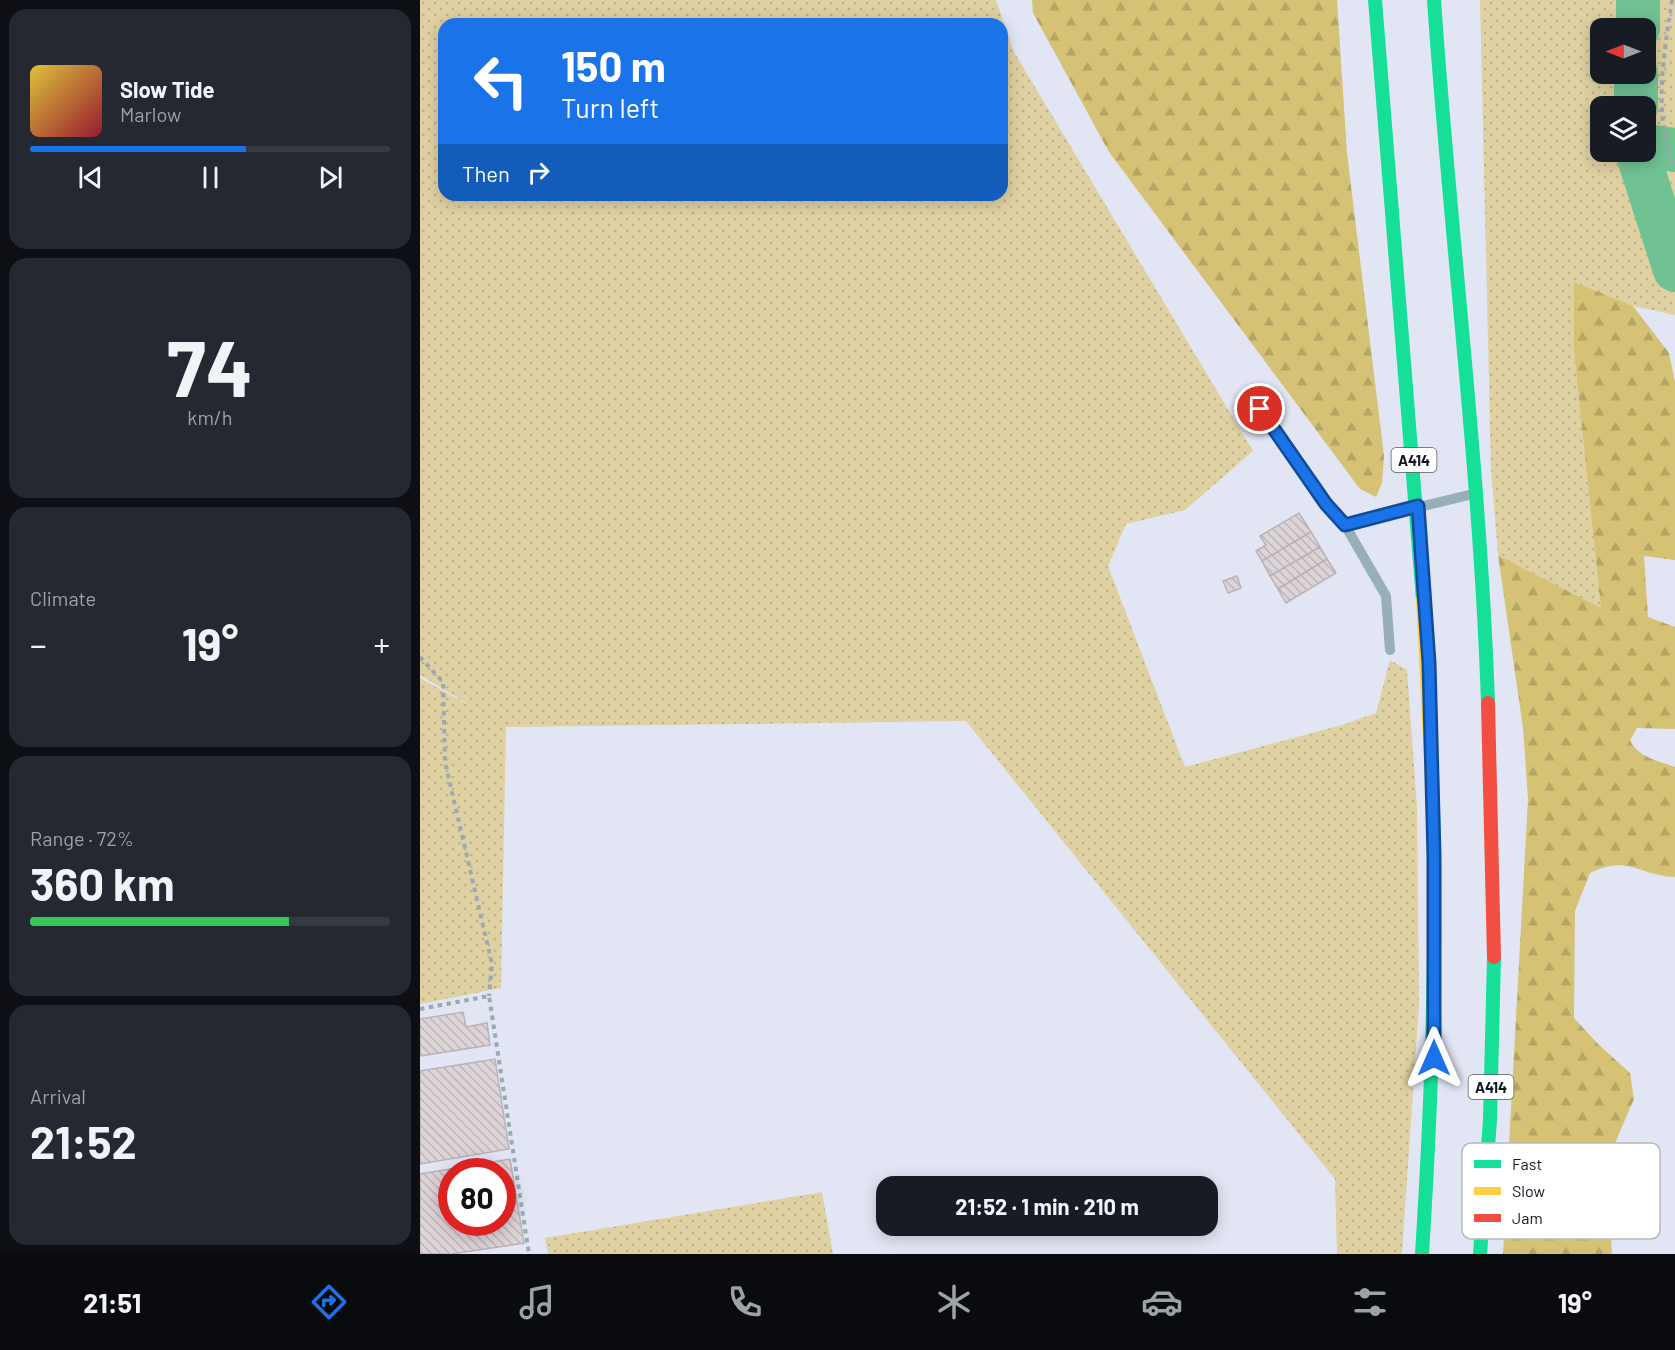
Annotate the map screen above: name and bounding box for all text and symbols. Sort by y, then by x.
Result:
north arrow [1590,18,1656,84]
map controls [1590,18,1656,162]
text: 150 m [561,40,666,90]
icon: left [462,42,540,120]
text: Slow Tide [120,76,215,102]
text: Turn left [561,91,659,123]
button: layers [1590,96,1656,162]
text: Marlow [120,102,181,126]
icon: right [522,156,555,189]
text: Then [462,160,510,186]
icon: previous [74,161,107,194]
icon: pause [194,161,227,194]
icon: next [314,161,347,194]
text: 74 [167,319,253,413]
pin [1234,383,1285,434]
icon: arrive [1243,392,1276,425]
text: km/h [187,405,233,429]
road number: A414 [1392,448,1436,472]
text: Climate [30,586,96,610]
text: 19° [182,616,238,670]
text: − [30,624,47,664]
text: + [374,624,390,664]
text: Range · 72% [30,826,134,850]
text: 360 km [30,856,175,910]
position arrow [1402,1026,1466,1090]
road number: A414 [1468,1075,1514,1099]
text: Arrival [30,1084,86,1108]
text: 21:52 [30,1114,137,1168]
legend [1462,1143,1660,1239]
text: Fast [1512,1154,1542,1173]
speed limit sign: 80 [438,1158,516,1236]
text: Slow [1512,1181,1545,1200]
text: 21:52 · 1 min · 210 m [955,1193,1139,1219]
text: Jam [1512,1208,1543,1227]
icon: directions [308,1281,350,1323]
icon: music [516,1281,558,1323]
icon: phone [724,1281,766,1323]
icon: climate [933,1281,975,1323]
icon: car [1141,1281,1183,1323]
icon: filters [1349,1281,1391,1323]
text: 21:51 [83,1286,141,1318]
text: 19° [1558,1286,1592,1318]

